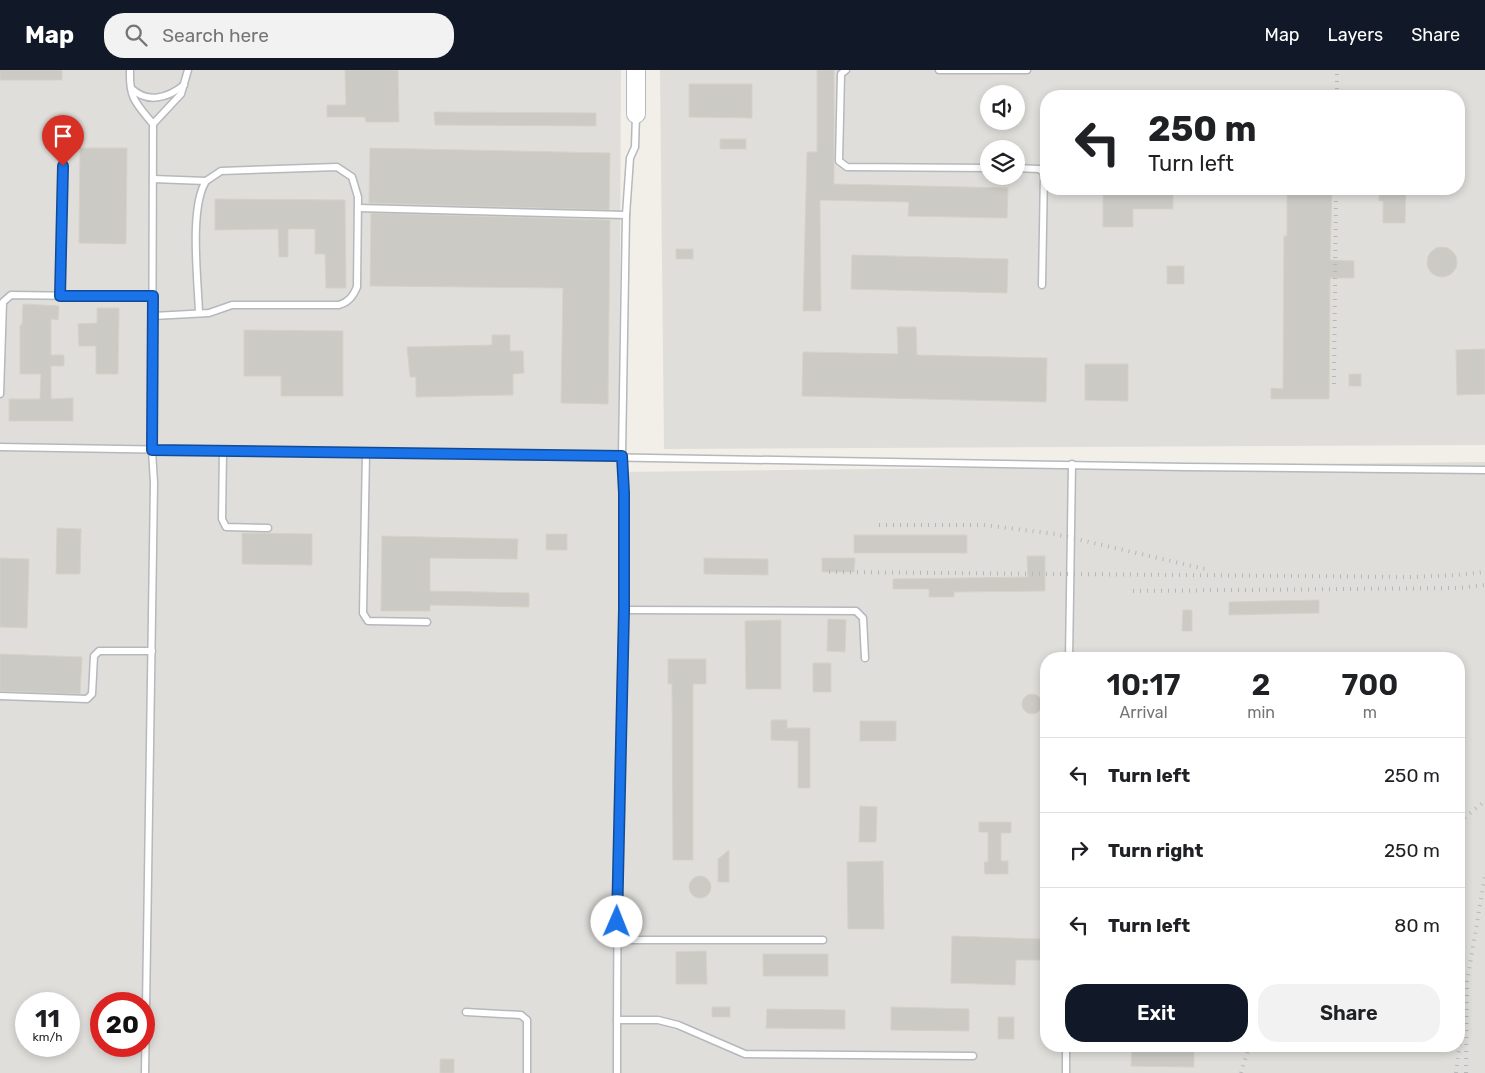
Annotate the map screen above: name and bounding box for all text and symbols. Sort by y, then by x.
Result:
search box [104,13,454,58]
text: Map [25,21,74,49]
icon: search [122,21,150,49]
text: Search here [162,24,269,47]
text: Map [1265,24,1300,46]
text: Layers [1328,24,1383,46]
text: Share [1411,24,1460,46]
map controls [980,85,1025,185]
button: sound [980,85,1025,130]
text: 250 m [1148,108,1257,150]
icon: left [1065,110,1130,175]
pin [42,115,84,166]
icon: arrive [49,122,77,150]
button: layers [980,140,1025,185]
text: Turn left [1148,150,1234,177]
text: 10:17 [1107,667,1181,703]
text: 2 [1252,667,1271,703]
text: 700 [1342,667,1398,703]
text: Arrival [1120,703,1168,722]
text: min [1247,703,1275,722]
text: m [1363,703,1377,722]
icon: left [1065,761,1093,789]
text: Turn left [1108,764,1190,787]
text: 250 m [1384,764,1440,787]
icon: right [1065,836,1093,864]
text: Turn right [1108,839,1203,862]
text: 250 m [1384,839,1440,862]
position arrow [590,895,642,947]
icon: left [1065,911,1093,939]
text: Turn left [1108,914,1190,937]
text: 80 m [1394,914,1440,937]
button: Exit [1065,984,1248,1042]
button: Share [1258,984,1440,1042]
speed limit sign: 20 [90,992,155,1057]
text: 11 [35,1004,60,1033]
text: km/h [33,1030,62,1044]

